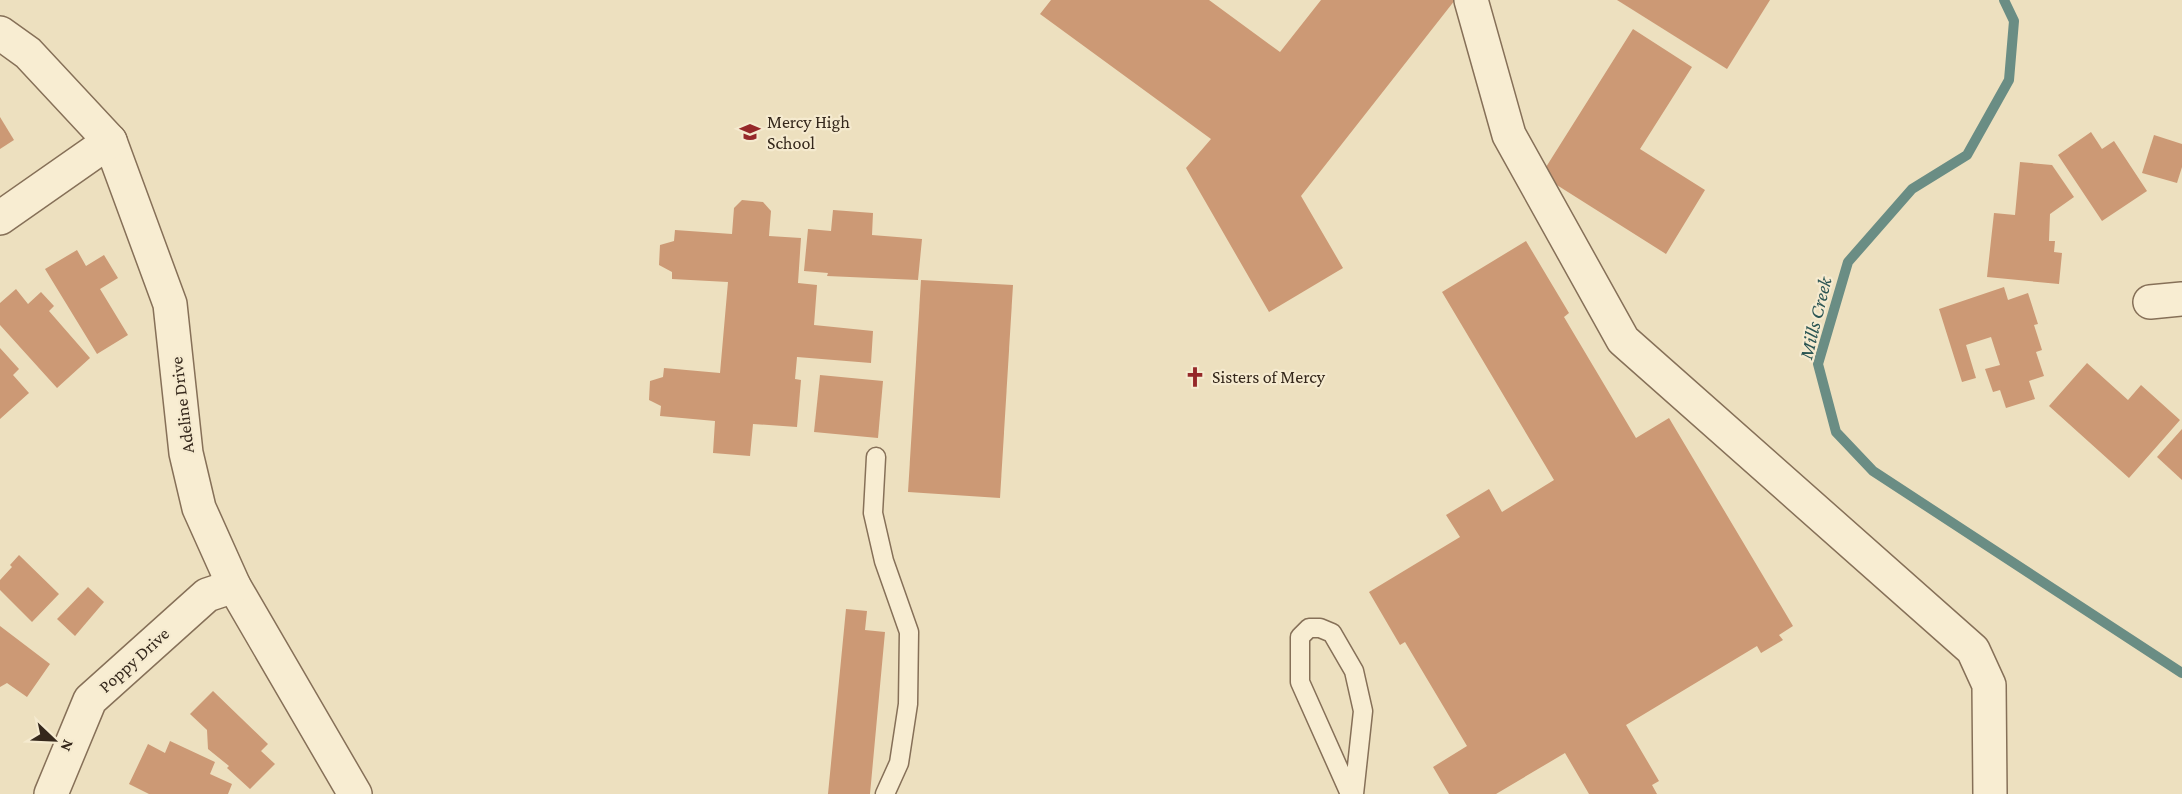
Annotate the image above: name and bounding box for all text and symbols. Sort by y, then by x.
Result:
place label: Mercy High School [767,112,850,153]
school or university icon: Mercy High School [738,120,762,144]
water label: Mills Creek [1794,273,1836,362]
street label: Adeline Drive [166,355,198,454]
church icon: Sisters of Mercy [1183,365,1207,389]
place label: Sisters of Mercy [1212,367,1326,387]
street label: Poppy Drive [95,623,173,697]
north arrow [24,710,84,770]
text: N [57,737,77,754]

